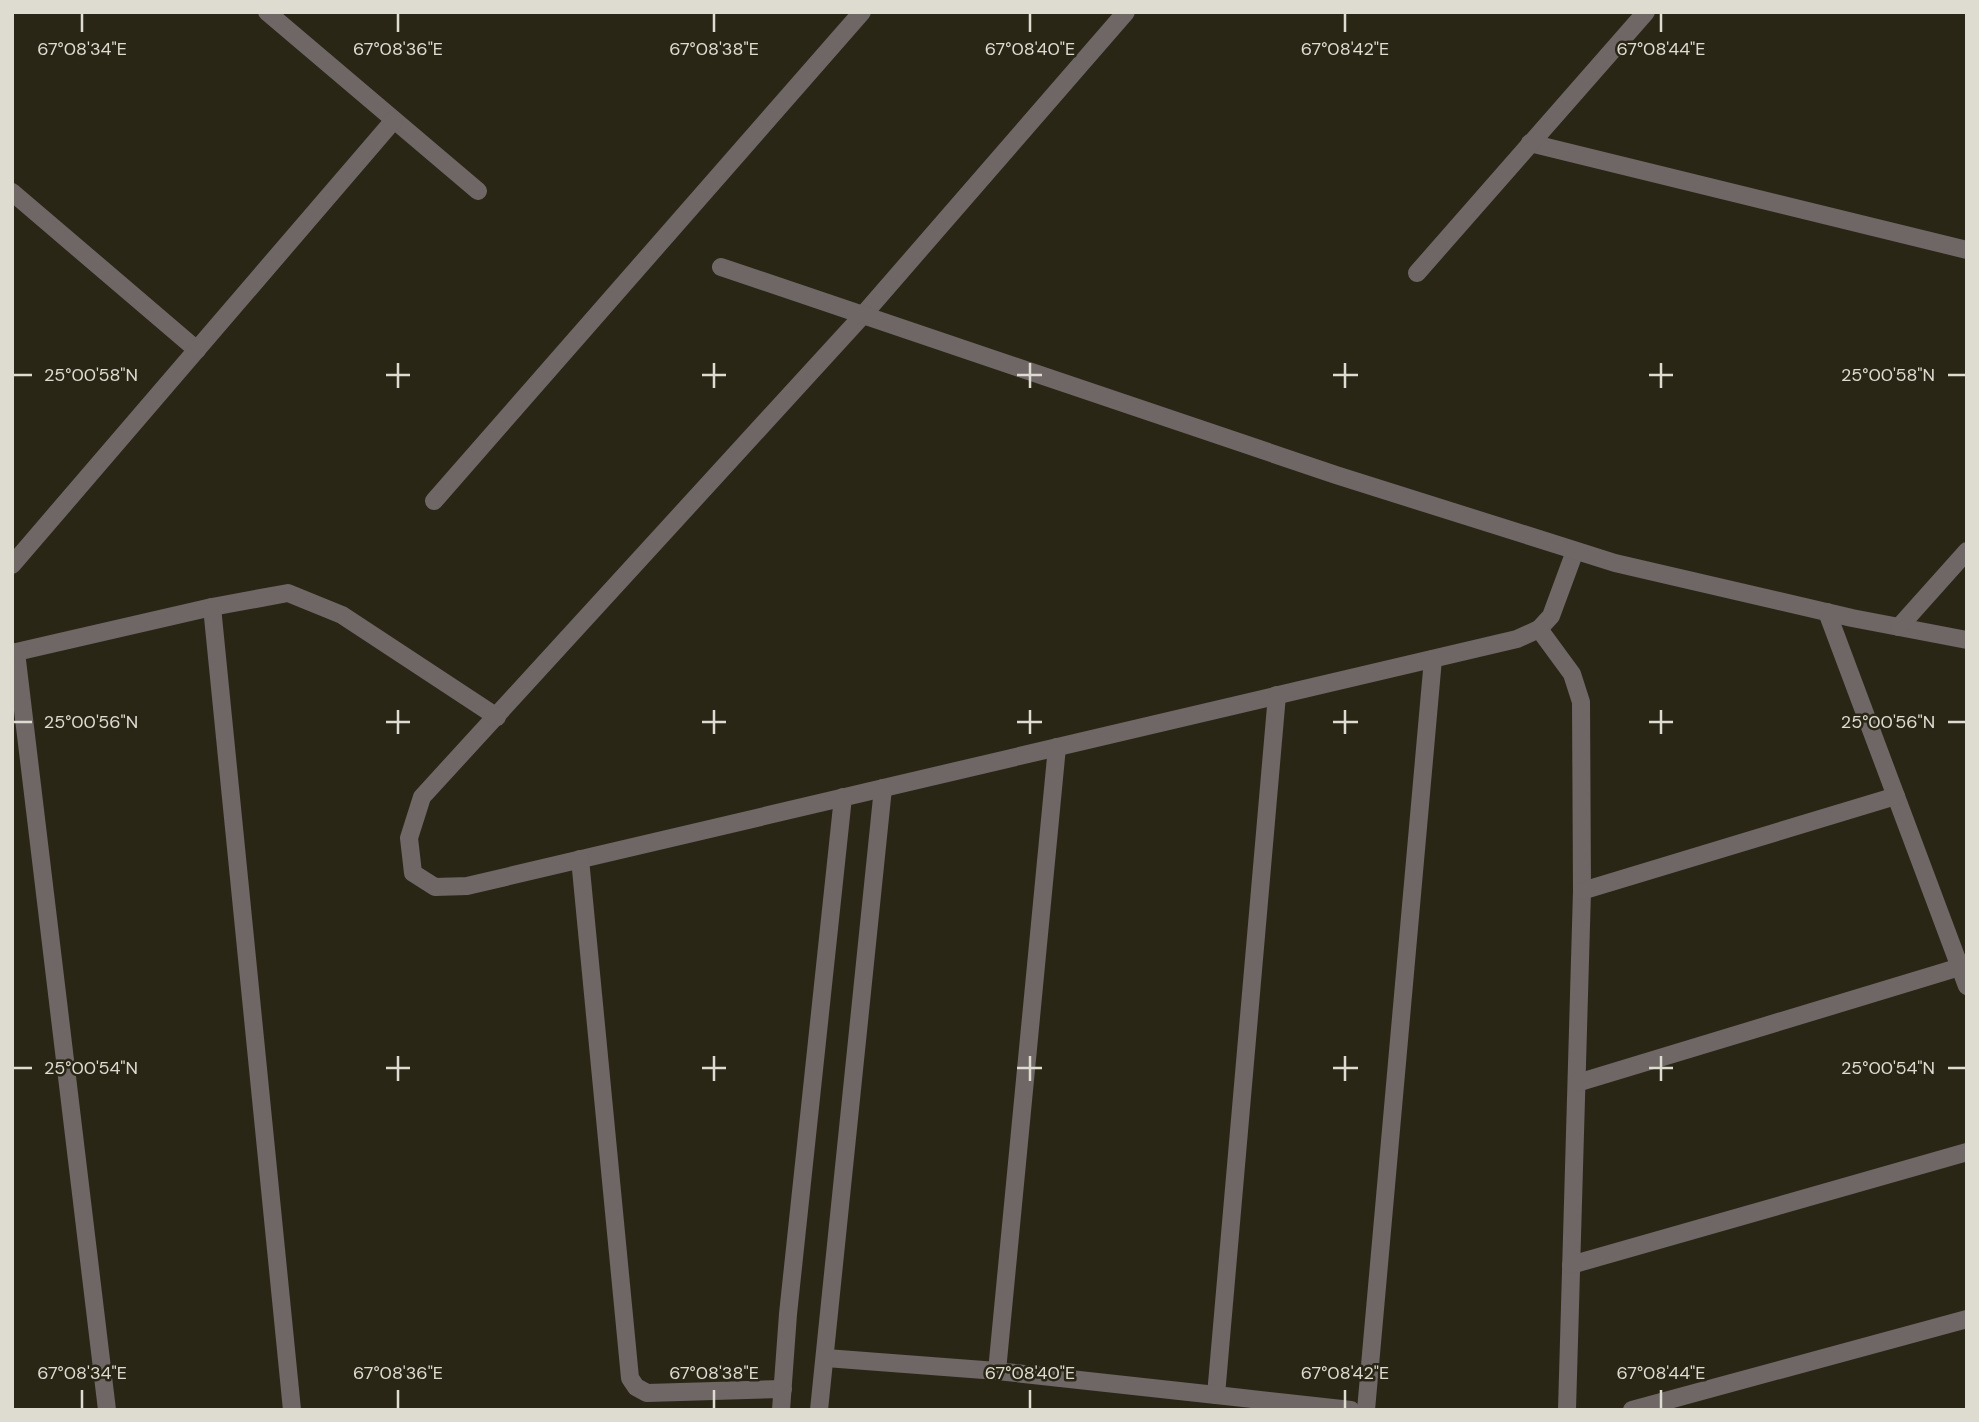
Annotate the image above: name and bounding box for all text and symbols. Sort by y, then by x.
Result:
text: 67°08'34"E [37,37,127,61]
text: 67°08'36"E [353,37,443,61]
text: 67°08'38"E [669,37,759,61]
text: 67°08'40"E [985,37,1075,61]
text: 67°08'42"E [1301,37,1389,61]
text: 67°08'44"E [1616,37,1706,61]
text: 25°00'58"N [44,363,138,387]
text: 25°00'58"N [1841,363,1935,387]
text: 25°00'56"N [44,710,138,734]
text: 25°00'56"N [1841,710,1935,734]
text: 25°00'54"N [44,1056,138,1080]
text: 25°00'54"N [1841,1056,1935,1080]
text: 67°08'34"E [37,1361,127,1385]
text: 67°08'36"E [353,1361,443,1385]
text: 67°08'38"E [669,1361,759,1385]
text: 67°08'40"E [985,1361,1075,1385]
text: 67°08'42"E [1301,1361,1389,1385]
text: 67°08'44"E [1616,1361,1706,1385]

